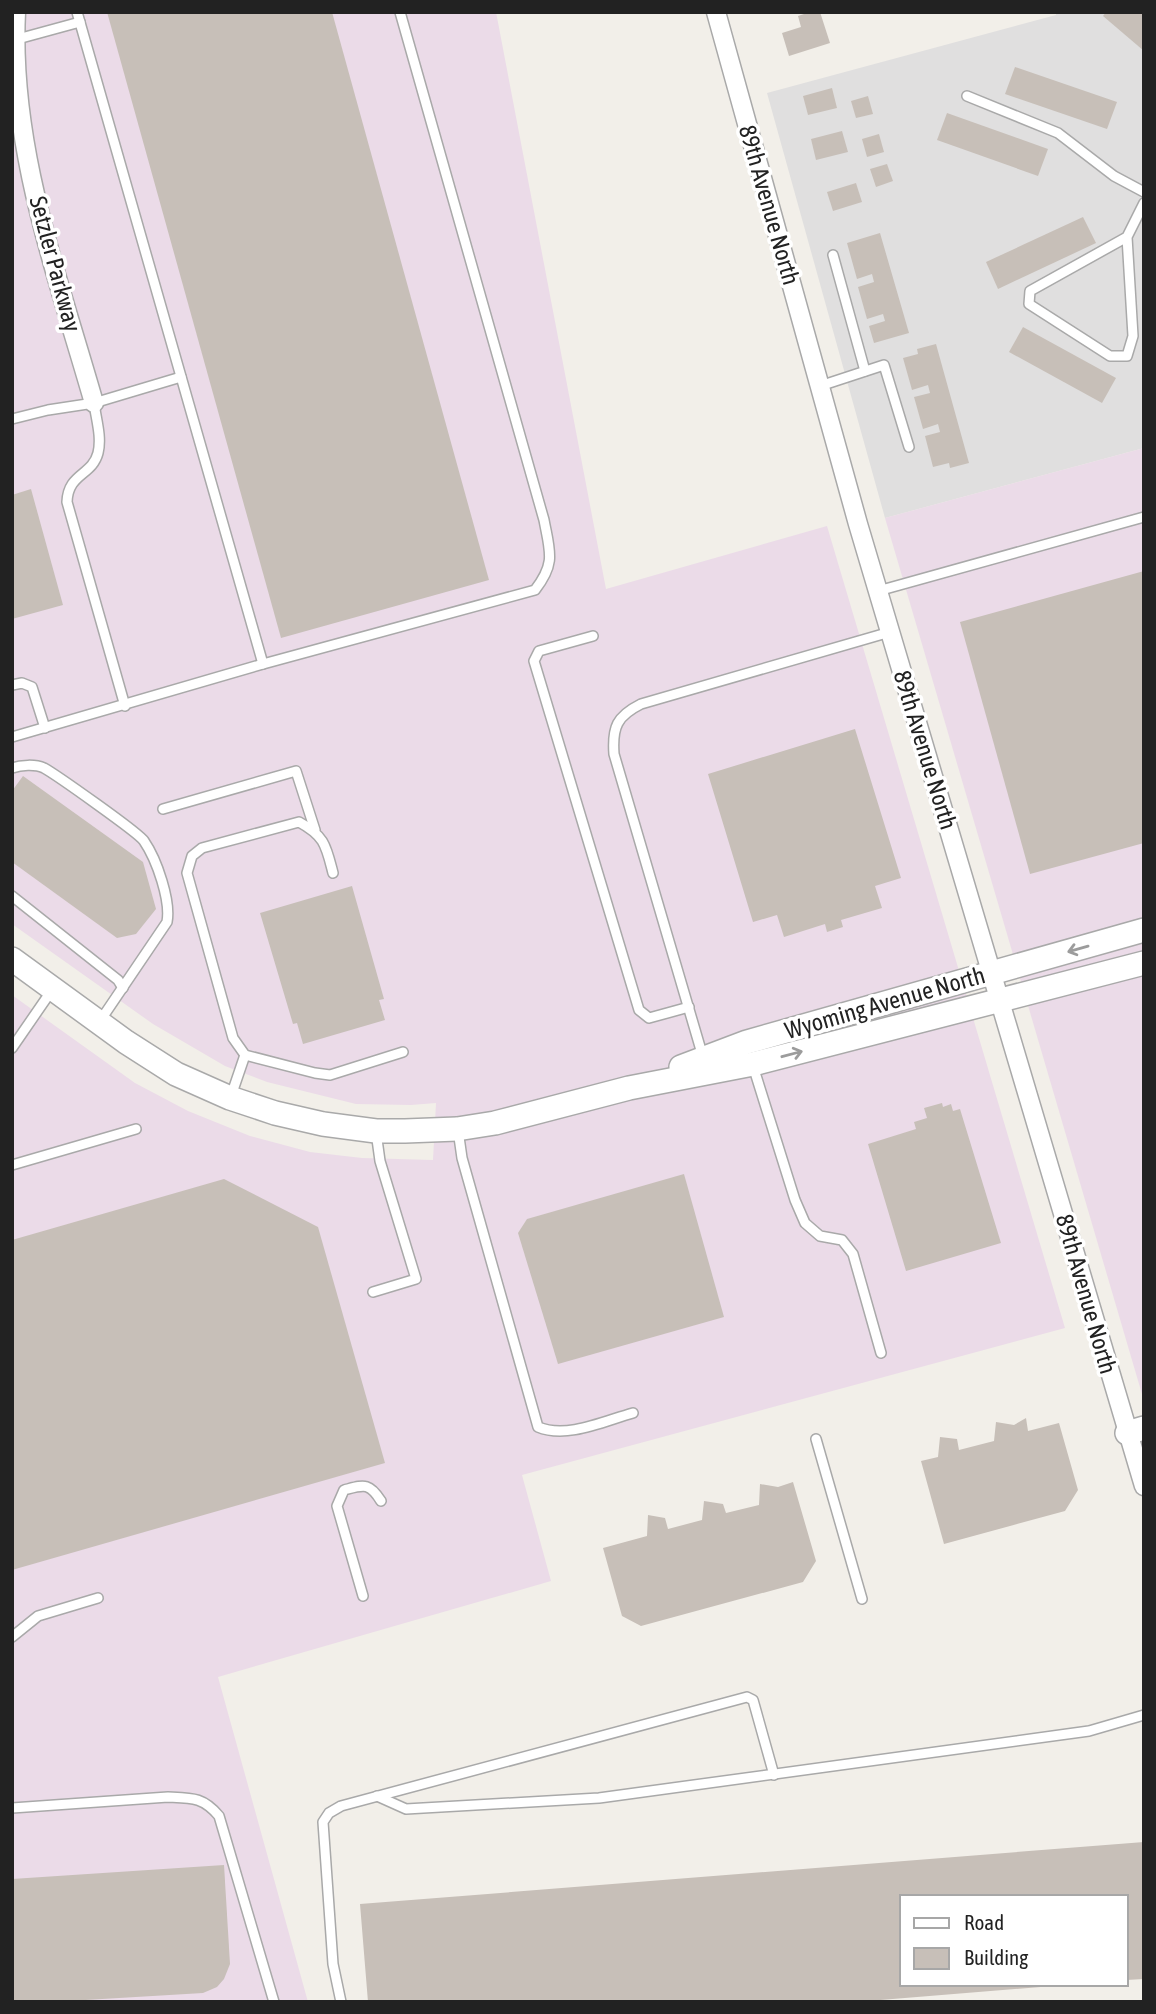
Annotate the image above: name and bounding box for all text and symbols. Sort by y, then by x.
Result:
street label: 89th Avenue North [734,122,805,288]
street label: Setzler Parkway [24,193,87,335]
street label: 89th Avenue North [888,667,963,833]
one-way arrow [1067,943,1089,956]
street label: Wyoming Avenue North [782,961,988,1044]
one-way arrow [780,1047,803,1060]
street label: 89th Avenue North [1051,1211,1122,1377]
legend [900,1895,1128,1986]
text: Road [964,1910,1004,1934]
text: Building [964,1945,1028,1969]

